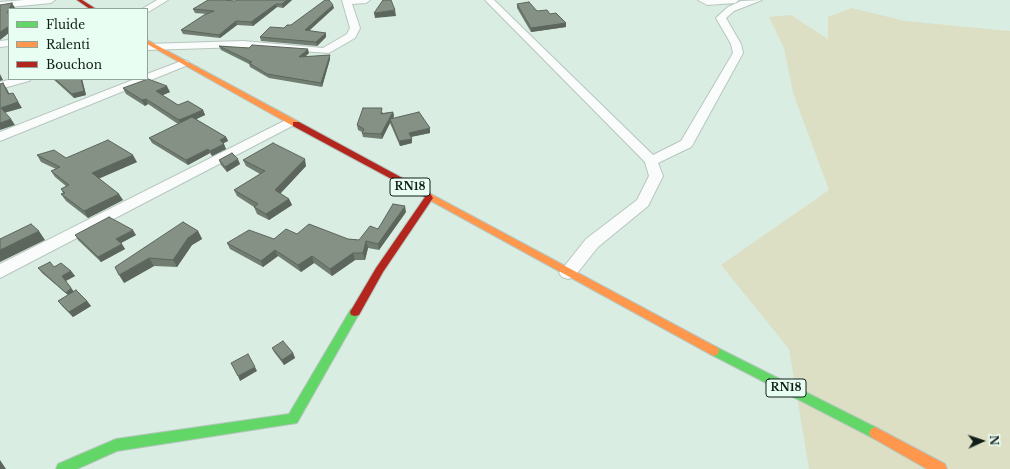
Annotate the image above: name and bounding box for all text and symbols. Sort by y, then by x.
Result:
legend [8,8,148,80]
text: Fluide [46,17,85,32]
text: Ralenti [46,37,90,52]
text: Bouchon [46,57,102,72]
road number: RN18 [390,178,430,196]
road number: RN18 [766,379,806,397]
north arrow [962,421,1002,461]
text: N [987,435,1001,446]

